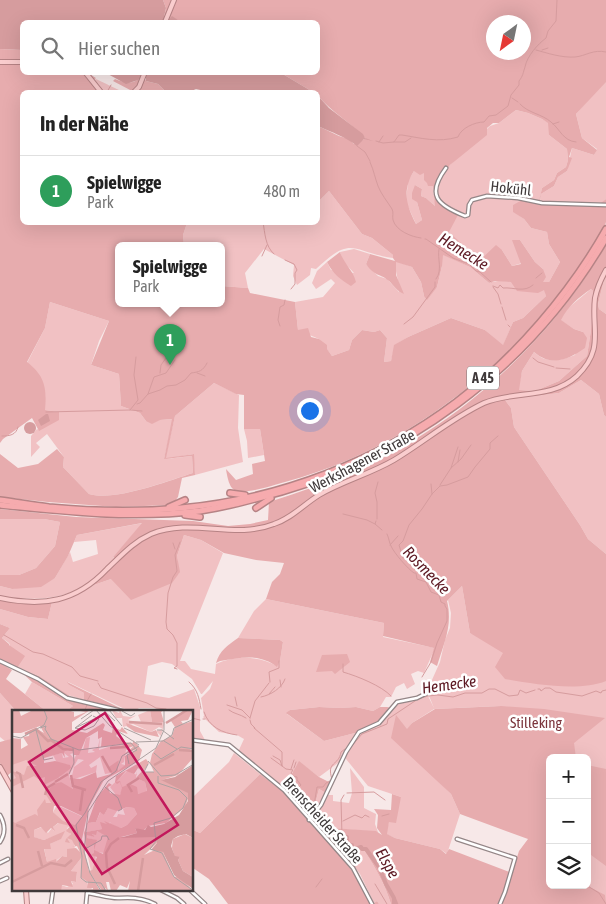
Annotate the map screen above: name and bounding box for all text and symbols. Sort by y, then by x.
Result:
north arrow [486,15,531,60]
search box [20,20,320,75]
icon: search [38,34,66,62]
text: Hier suchen [78,37,160,59]
text: In der Nähe [40,111,129,135]
text: Spielwigge [87,171,162,193]
street label: Hokühl [490,177,532,199]
text: 1 [52,182,60,200]
text: 480 m [264,182,300,200]
text: Park [87,193,114,211]
water label: Hemecke [436,229,492,273]
popup [115,242,225,307]
text: Spielwigge [133,255,207,277]
text: Park [133,277,159,295]
pin: 1 [154,324,186,365]
road number: A 45 [467,366,499,389]
your location [297,398,323,424]
street label: Werkshagener Straße [306,426,418,496]
water label: Rosmecke [400,542,454,598]
water label: Hemecke [421,671,477,697]
inset map [12,710,194,892]
park label: Stilleking [510,714,563,731]
map controls [546,754,591,889]
button: + [546,754,591,799]
street label: Brenscheider Straße [280,773,366,867]
button: − [546,799,591,844]
button: layers [546,844,591,889]
water label: Elspe [371,845,404,882]

